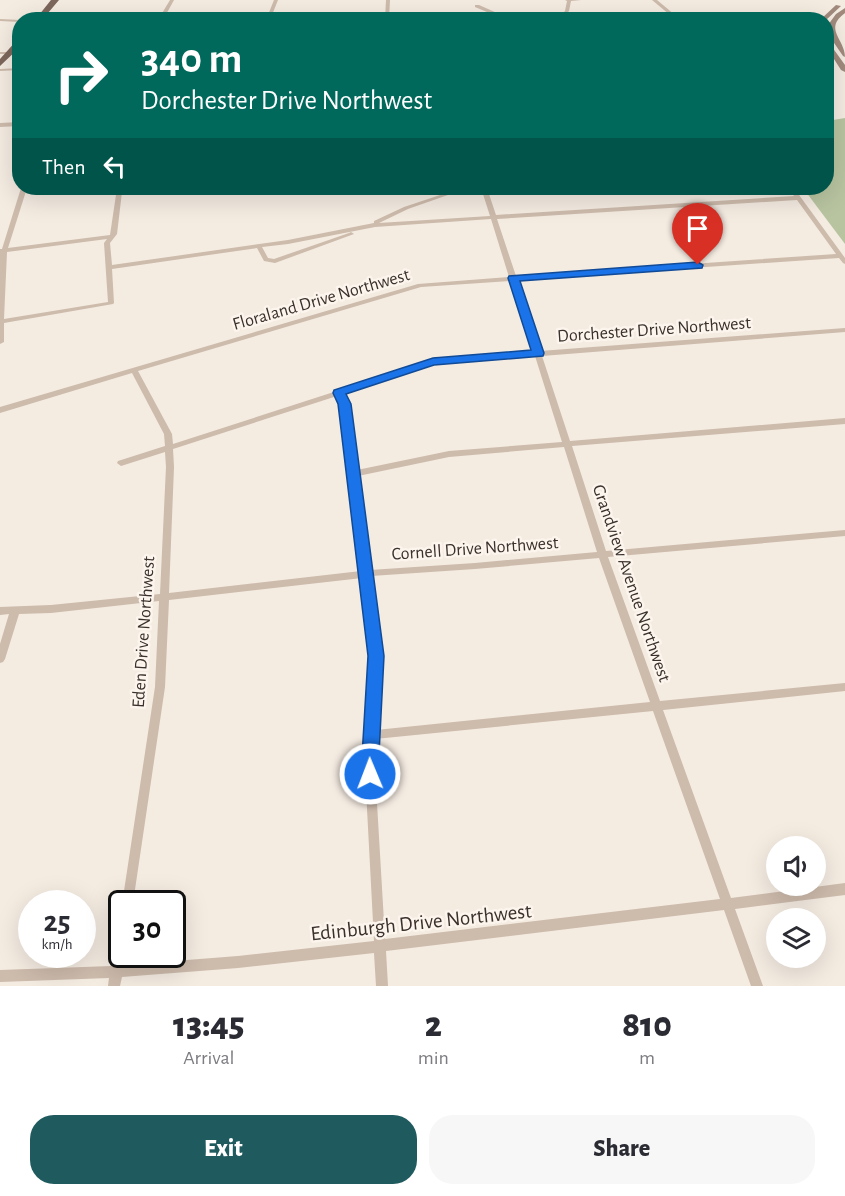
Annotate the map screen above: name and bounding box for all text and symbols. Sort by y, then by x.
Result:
icon: right [42,36,120,114]
text: 340 m [141,38,242,80]
text: Dorchester Drive Northwest [141,87,432,114]
icon: left [98,150,131,183]
text: Then [42,156,86,178]
pin [672,203,723,265]
icon: arrive [681,212,714,245]
street label: Floraland Drive Northwest [231,266,412,334]
street label: Dorchester Drive Northwest [557,314,752,346]
street label: Grandview Avenue Northwest [589,482,673,685]
street label: Cornell Drive Northwest [391,534,559,564]
street label: Eden Drive Northwest [130,555,158,709]
position arrow [338,742,402,806]
map controls [766,836,826,968]
button: sound [766,836,826,896]
speed limit sign: 30 [108,890,186,968]
street label: Edinburgh Drive Northwest [309,900,533,945]
text: 25 [43,907,71,937]
button: layers [766,908,826,968]
text: km/h [42,937,72,952]
text: 13:45 [173,1007,245,1043]
text: 2 [425,1007,442,1043]
text: 810 [622,1007,672,1043]
text: Arrival [183,1048,235,1068]
text: min [418,1048,449,1068]
text: m [639,1048,655,1068]
button: Exit [30,1115,417,1184]
button: Share [429,1115,815,1184]

